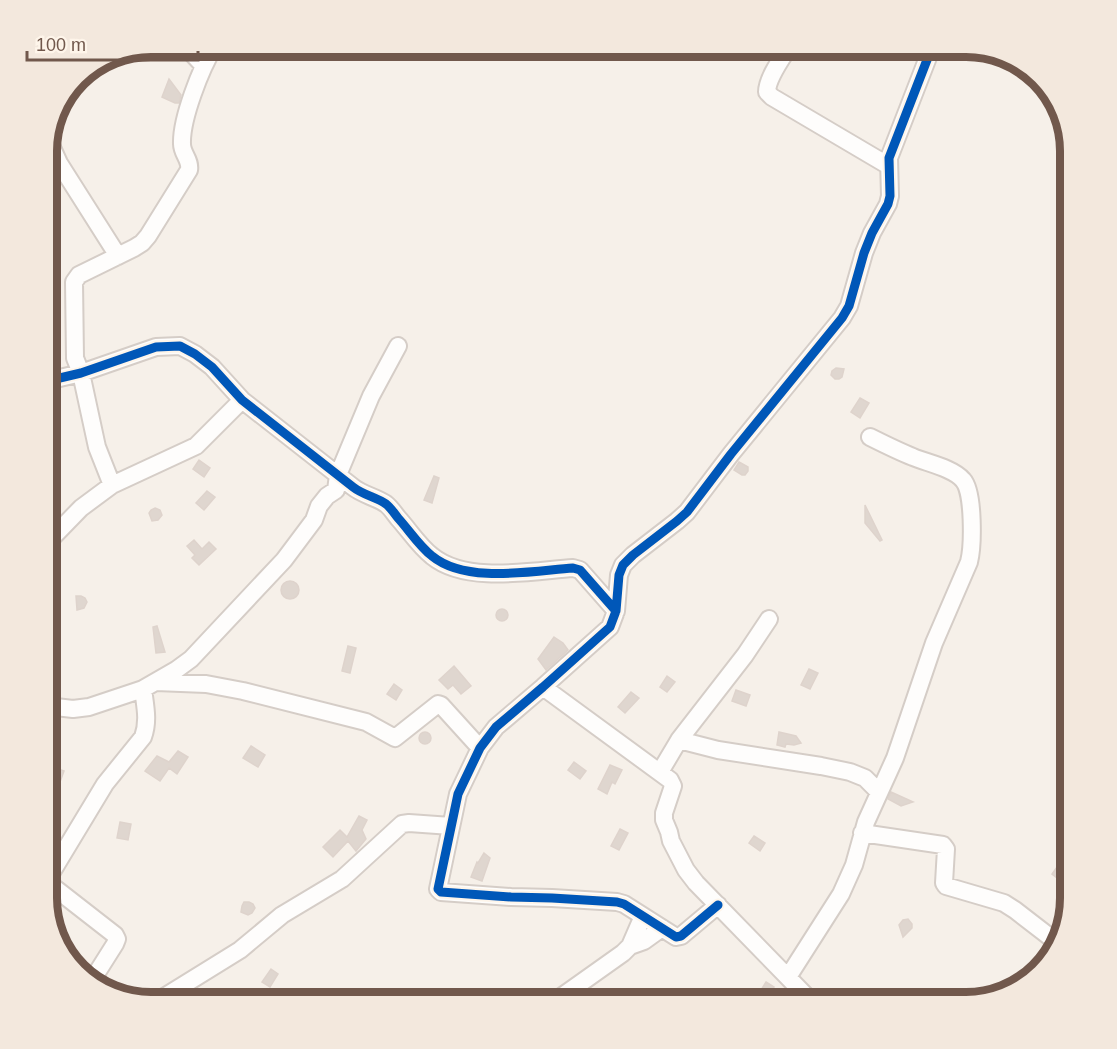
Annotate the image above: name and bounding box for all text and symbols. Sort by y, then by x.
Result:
scale bar [27,24,198,62]
text: 100 m [36,35,86,55]

